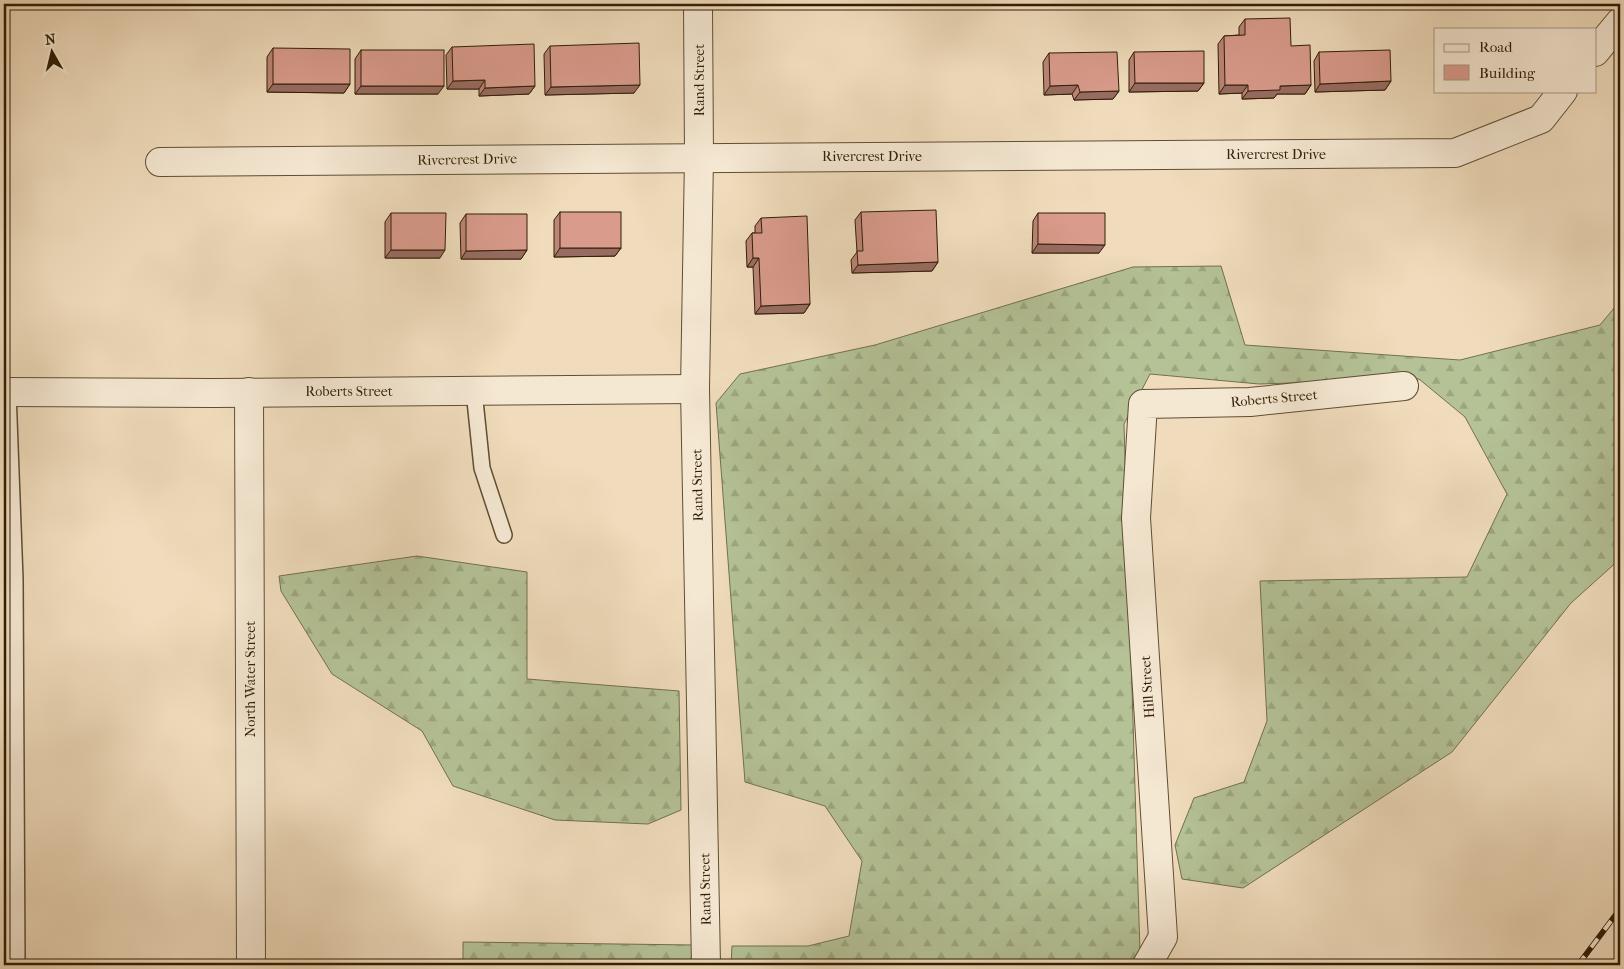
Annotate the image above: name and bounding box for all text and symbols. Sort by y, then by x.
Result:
north arrow [28,28,78,78]
legend [1434,28,1596,92]
text: N [44,30,57,49]
text: Road [1479,38,1513,56]
street label: Rand Street [691,44,708,116]
text: Building [1479,64,1536,82]
street label: Rivercrest Drive [1226,146,1326,163]
street label: Rivercrest Drive [822,148,922,165]
street label: Rivercrest Drive [417,150,517,169]
street label: Roberts Street [305,383,393,400]
street label: Roberts Street [1230,386,1318,411]
street label: Rand Street [688,449,707,521]
street label: North Water Street [242,621,259,737]
street label: Hill Street [1137,655,1158,719]
street label: Rand Street [696,853,715,925]

